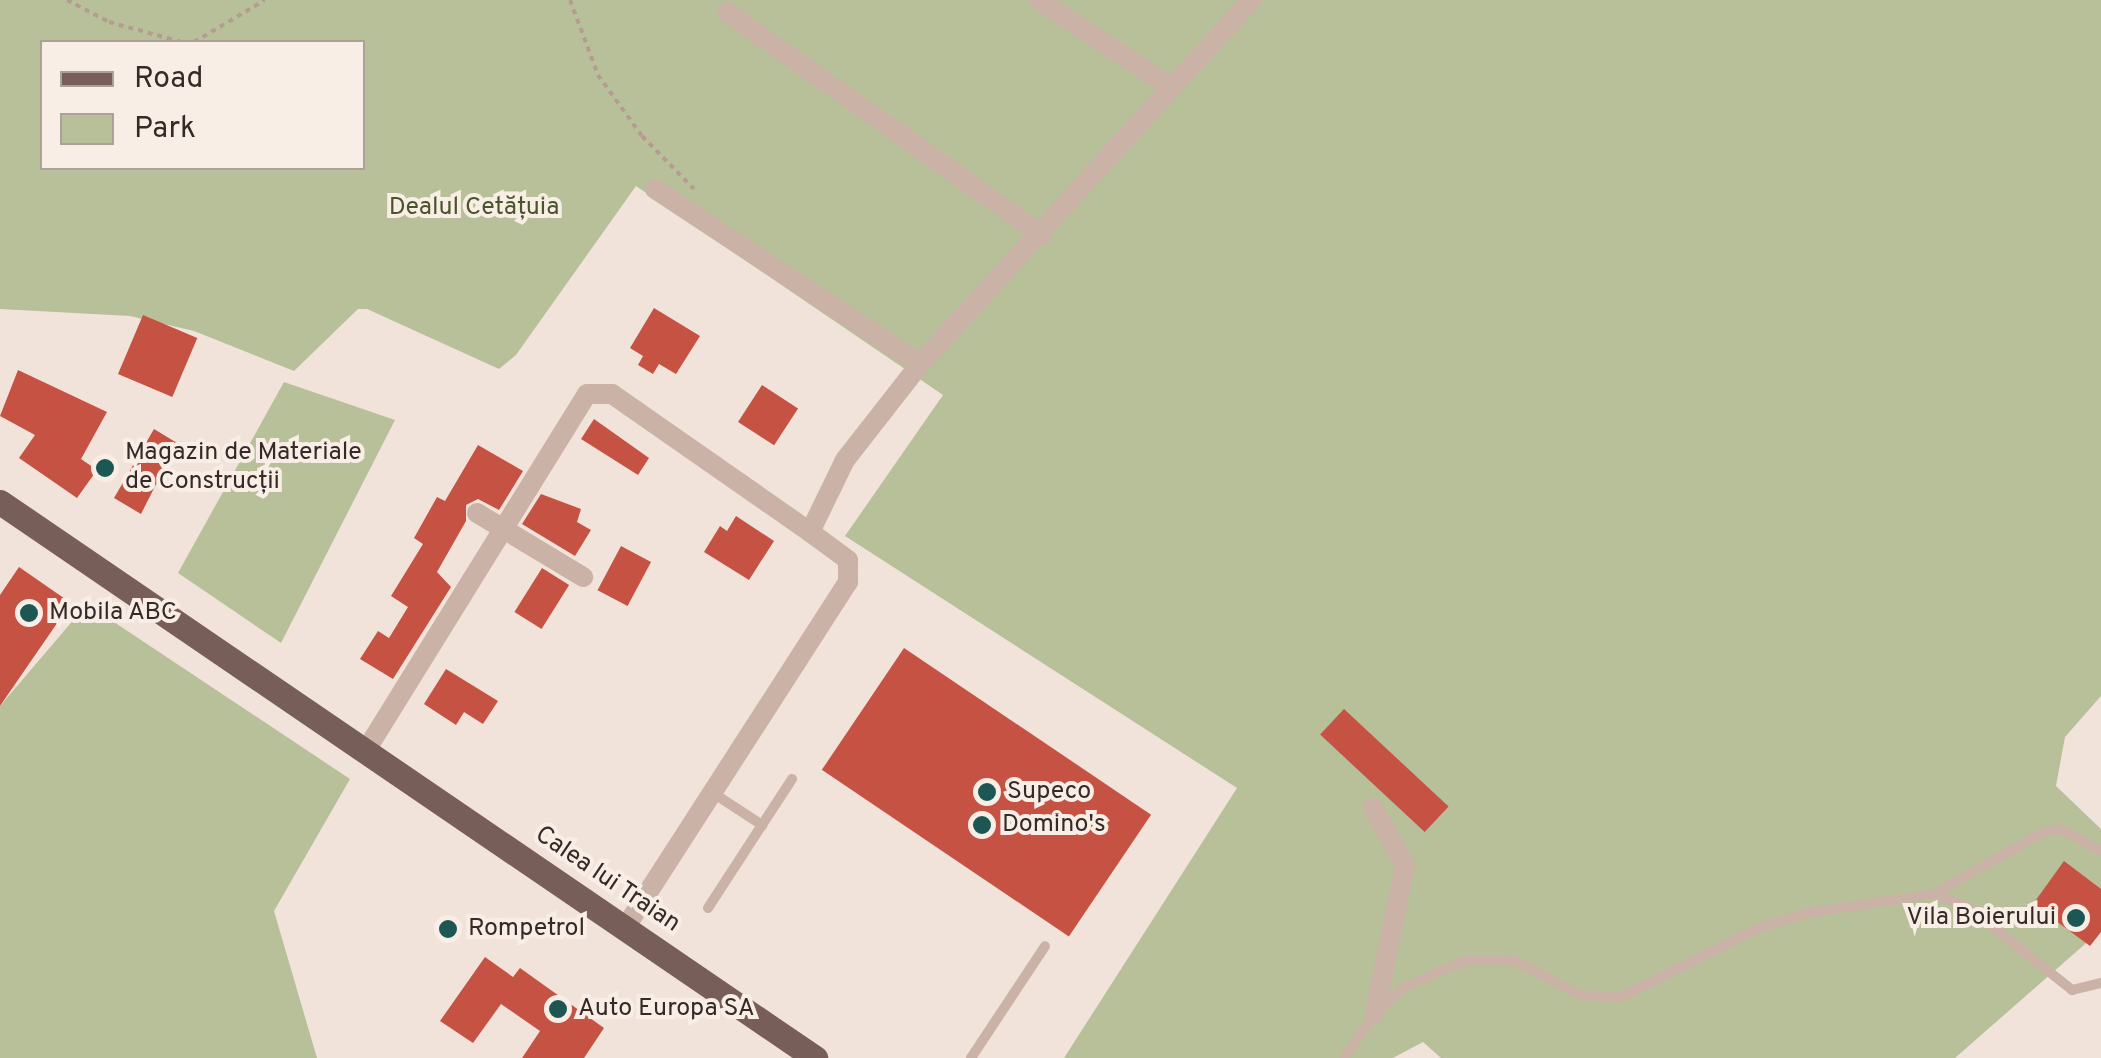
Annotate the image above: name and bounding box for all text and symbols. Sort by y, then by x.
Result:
legend [40,40,365,170]
text: Road [134,61,203,98]
text: Park [134,111,196,148]
park label: Dealul Cetățuia [389,193,559,223]
place label: Magazin de Materiale de Construcții [125,439,362,498]
marker: Magazin de Materiale de Construcții [94,457,116,479]
place label: Mobila ABC [49,598,178,628]
marker: Mobila ABC [18,602,40,624]
place label: Supeco [1007,777,1091,807]
marker: Supeco [976,781,998,803]
place label: Domino's [1002,810,1106,840]
marker: Domino's [971,814,993,836]
street label: Calea lui Traian [528,820,686,940]
place label: Vila Boierului [1907,903,2056,933]
marker: Vila Boierului [2065,907,2087,929]
place label: Rompetrol [468,914,585,944]
marker: Rompetrol [437,918,459,940]
place label: Auto Europa SA [578,994,755,1024]
marker: Auto Europa SA [547,998,569,1020]

